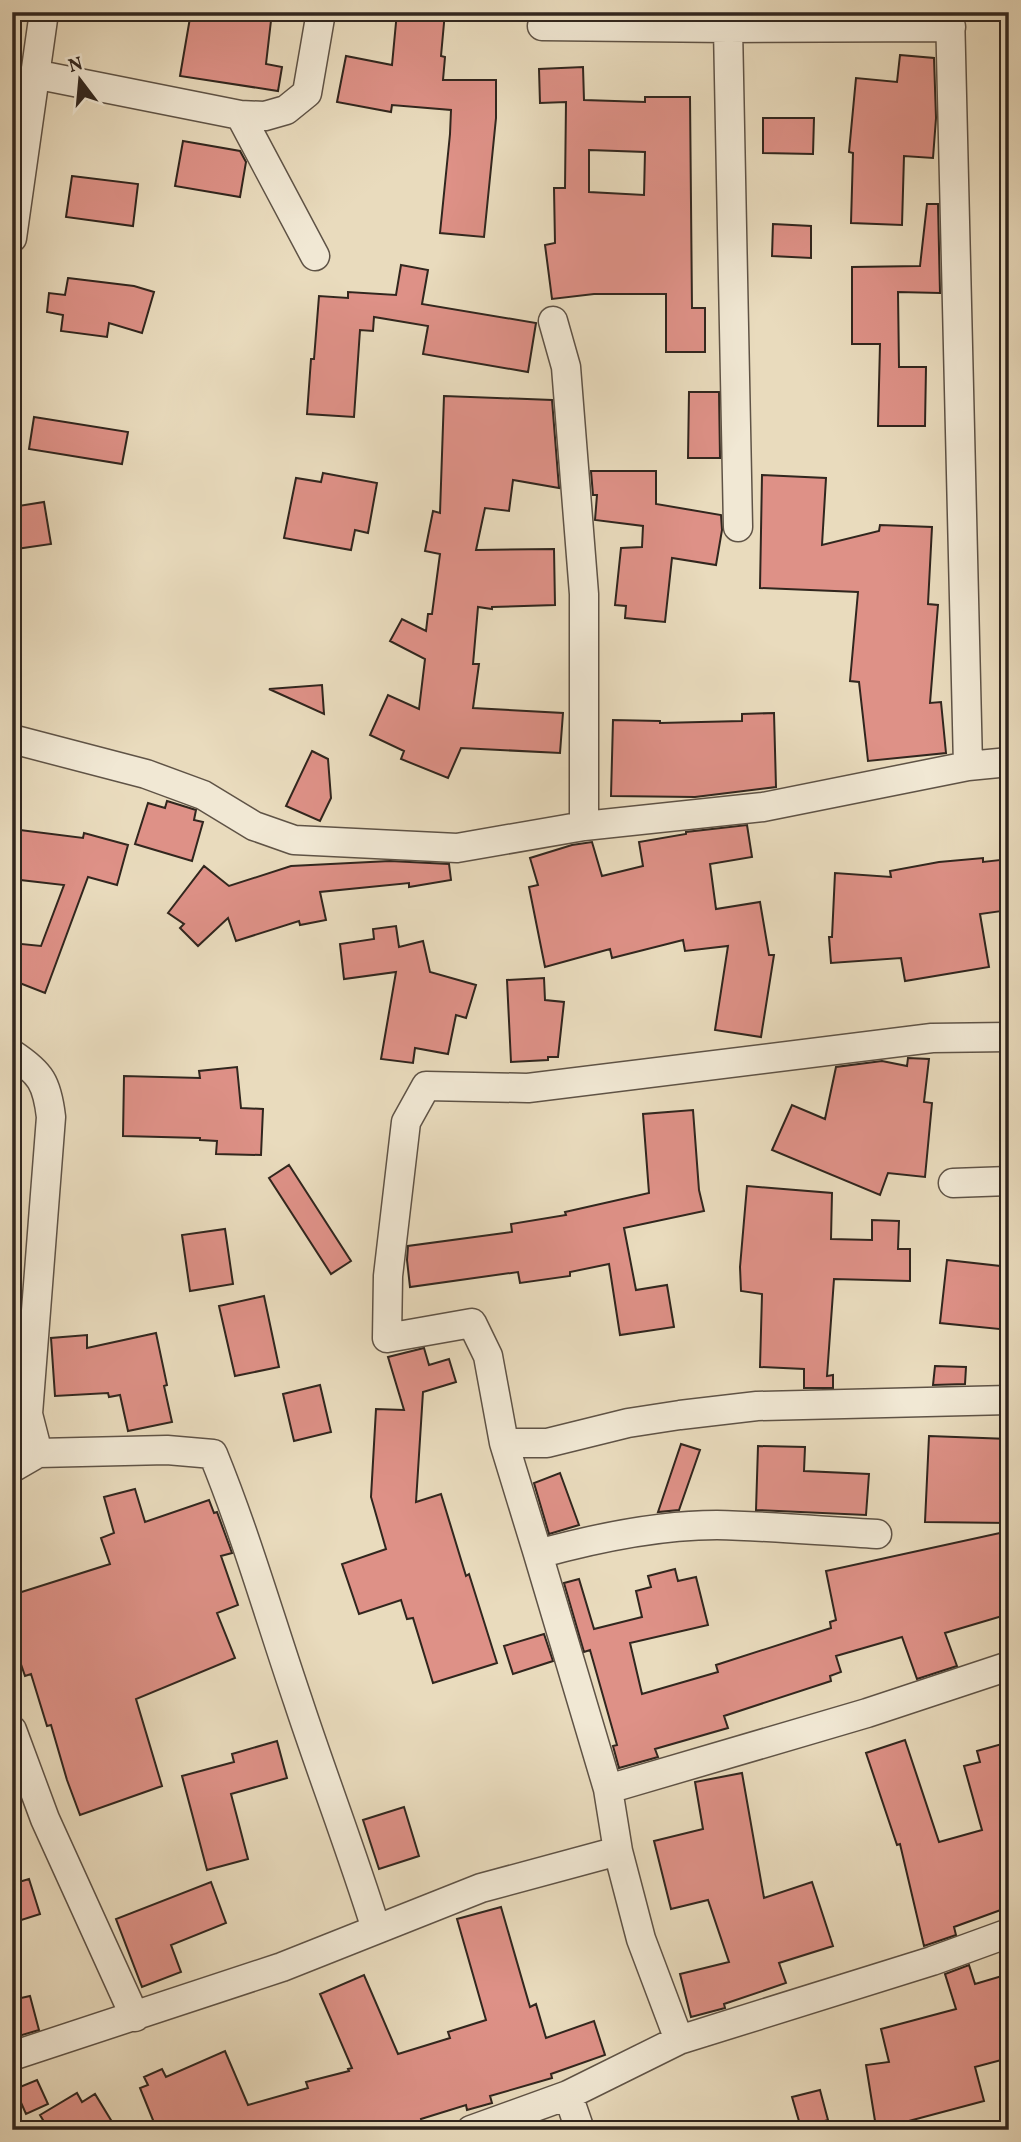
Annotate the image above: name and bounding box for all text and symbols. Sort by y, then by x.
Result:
north arrow [46,46,116,116]
text: N [66,51,86,80]

